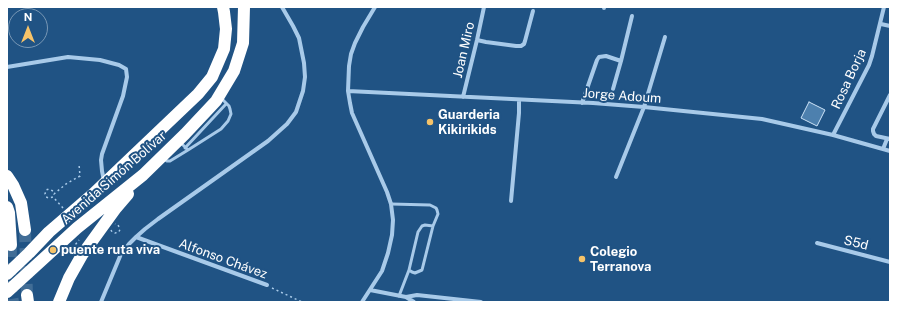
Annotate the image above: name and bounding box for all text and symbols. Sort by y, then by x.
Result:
north arrow [8,8,48,48]
text: N [24,11,32,23]
street label: Joan Miro [450,20,478,80]
street label: Rosa Borja [828,46,870,112]
street label: Jorge Adoum [582,85,662,107]
place label: Guarderia Kikirikids [438,107,500,138]
marker: Guarderia Kikirikids [425,117,435,127]
street label: Avenida Simón Bolívar [58,128,170,228]
street label: S5d [842,232,870,254]
street label: Alfonso Chávez [177,236,269,282]
place label: puente ruta viva [61,242,160,258]
place label: Colegio Terranova [590,244,651,275]
marker: puente ruta viva [48,245,58,255]
marker: Colegio Terranova [577,254,587,264]

